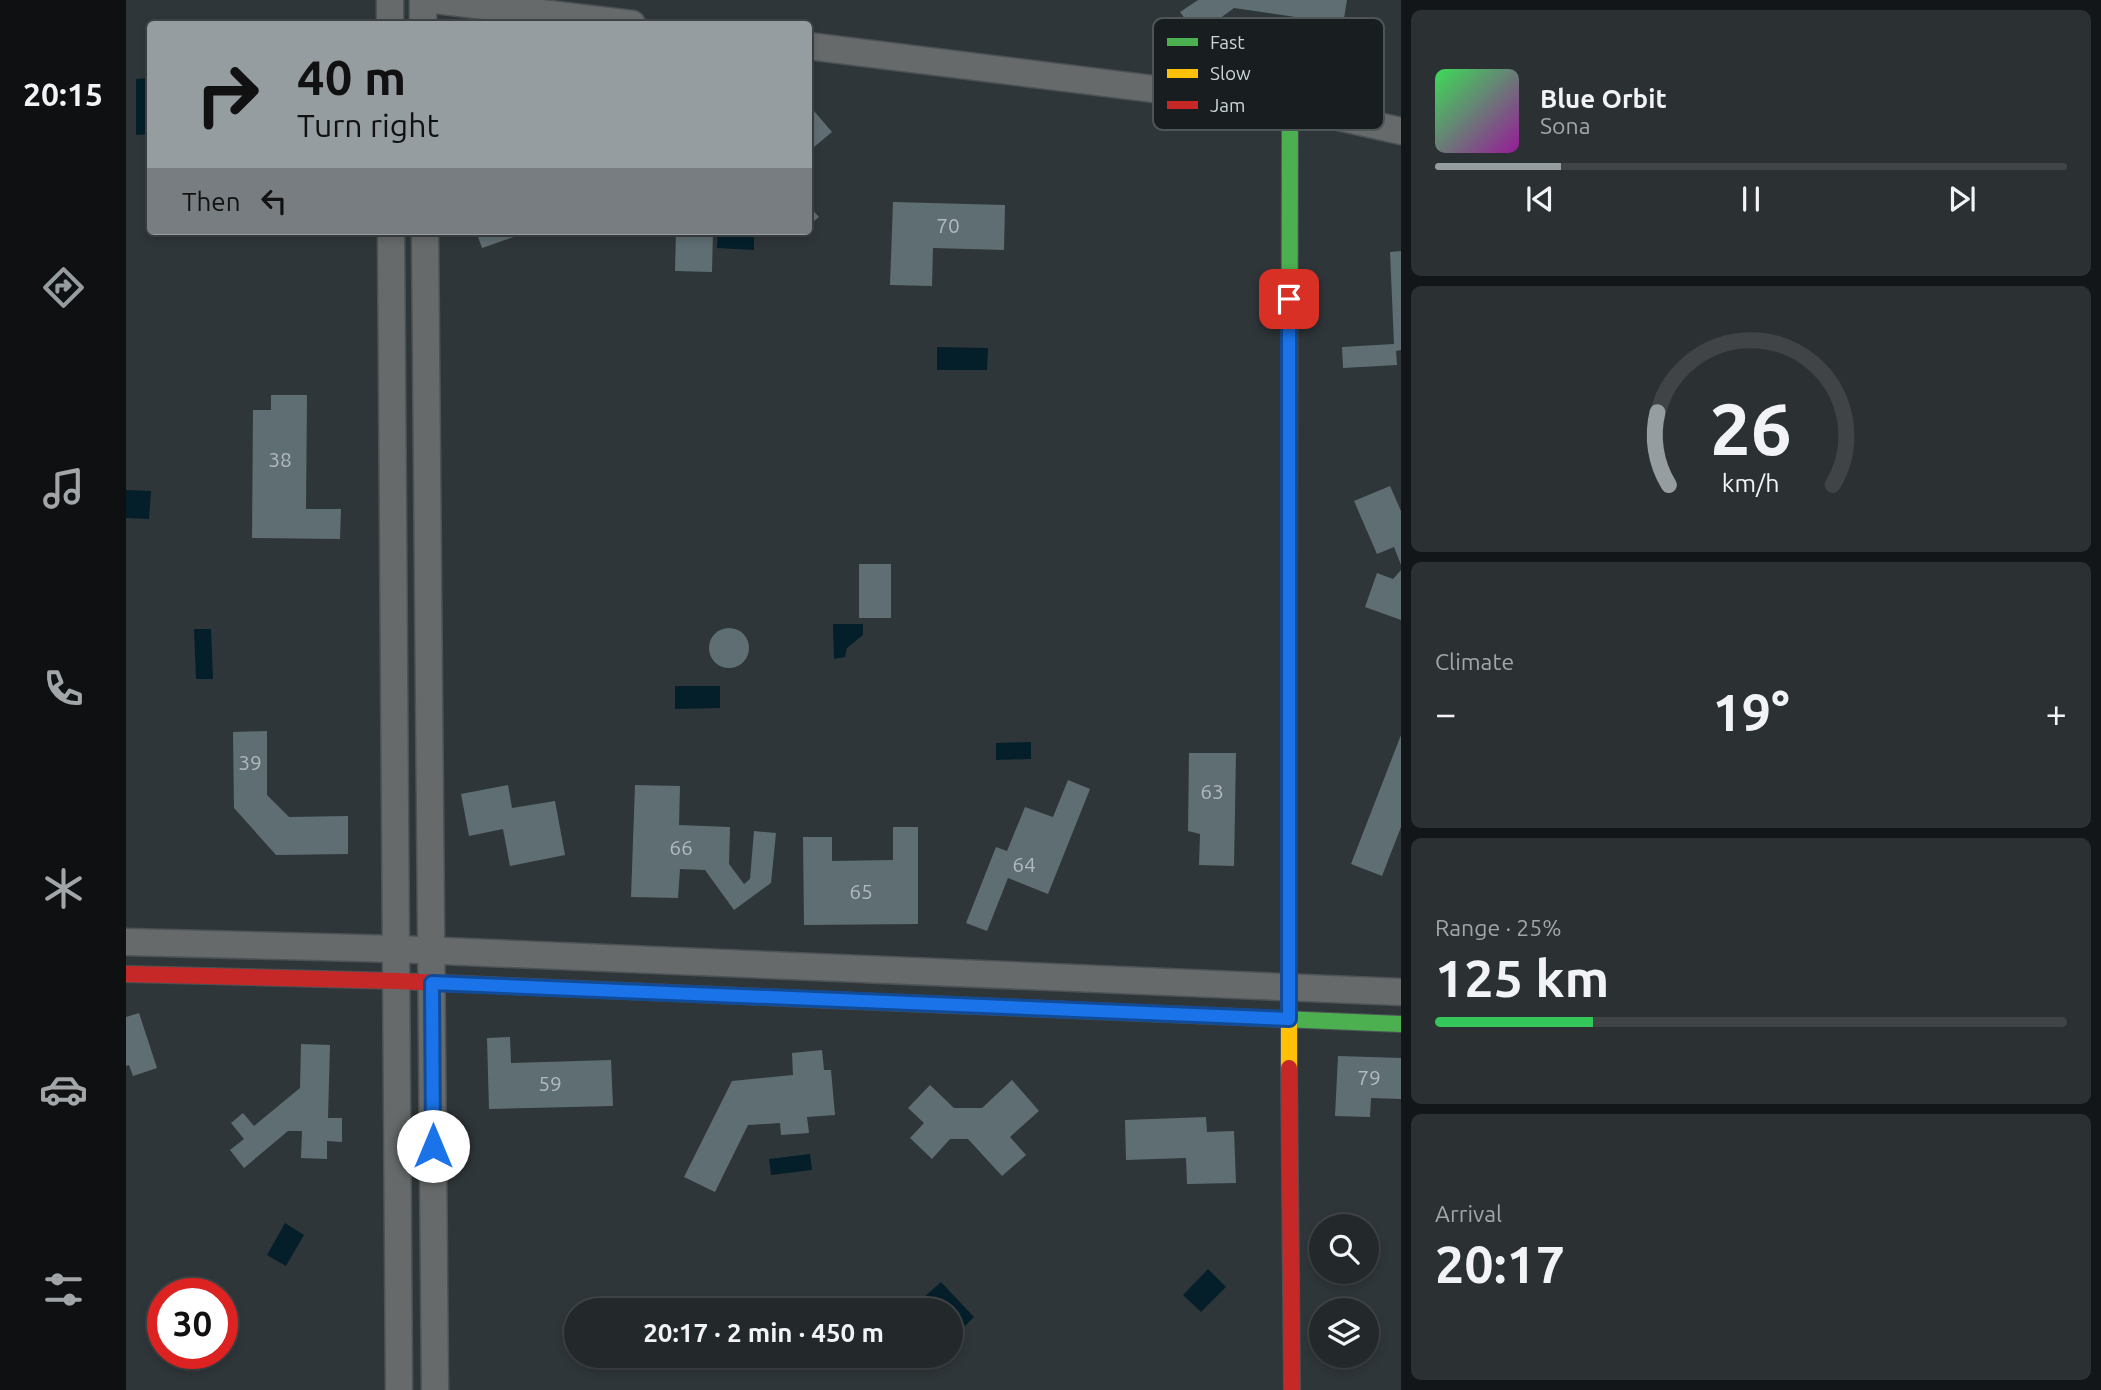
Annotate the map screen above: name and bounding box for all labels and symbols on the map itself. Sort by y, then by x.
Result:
legend [1153,18,1384,130]
text: Fast [1210,31,1245,53]
text: Slow [1210,62,1251,84]
text: Jam [1210,94,1246,116]
house number: 70 [936,213,960,237]
pin [1259,269,1319,329]
house number: 38 [268,447,292,471]
house number: 39 [238,750,262,774]
house number: 63 [1200,779,1224,803]
house number: 66 [669,835,693,859]
house number: 64 [1012,852,1036,876]
house number: 65 [849,879,873,903]
house number: 79 [1357,1065,1381,1089]
house number: 59 [538,1071,562,1095]
position arrow [396,1109,470,1183]
speed limit sign: 30 [147,1278,238,1369]

